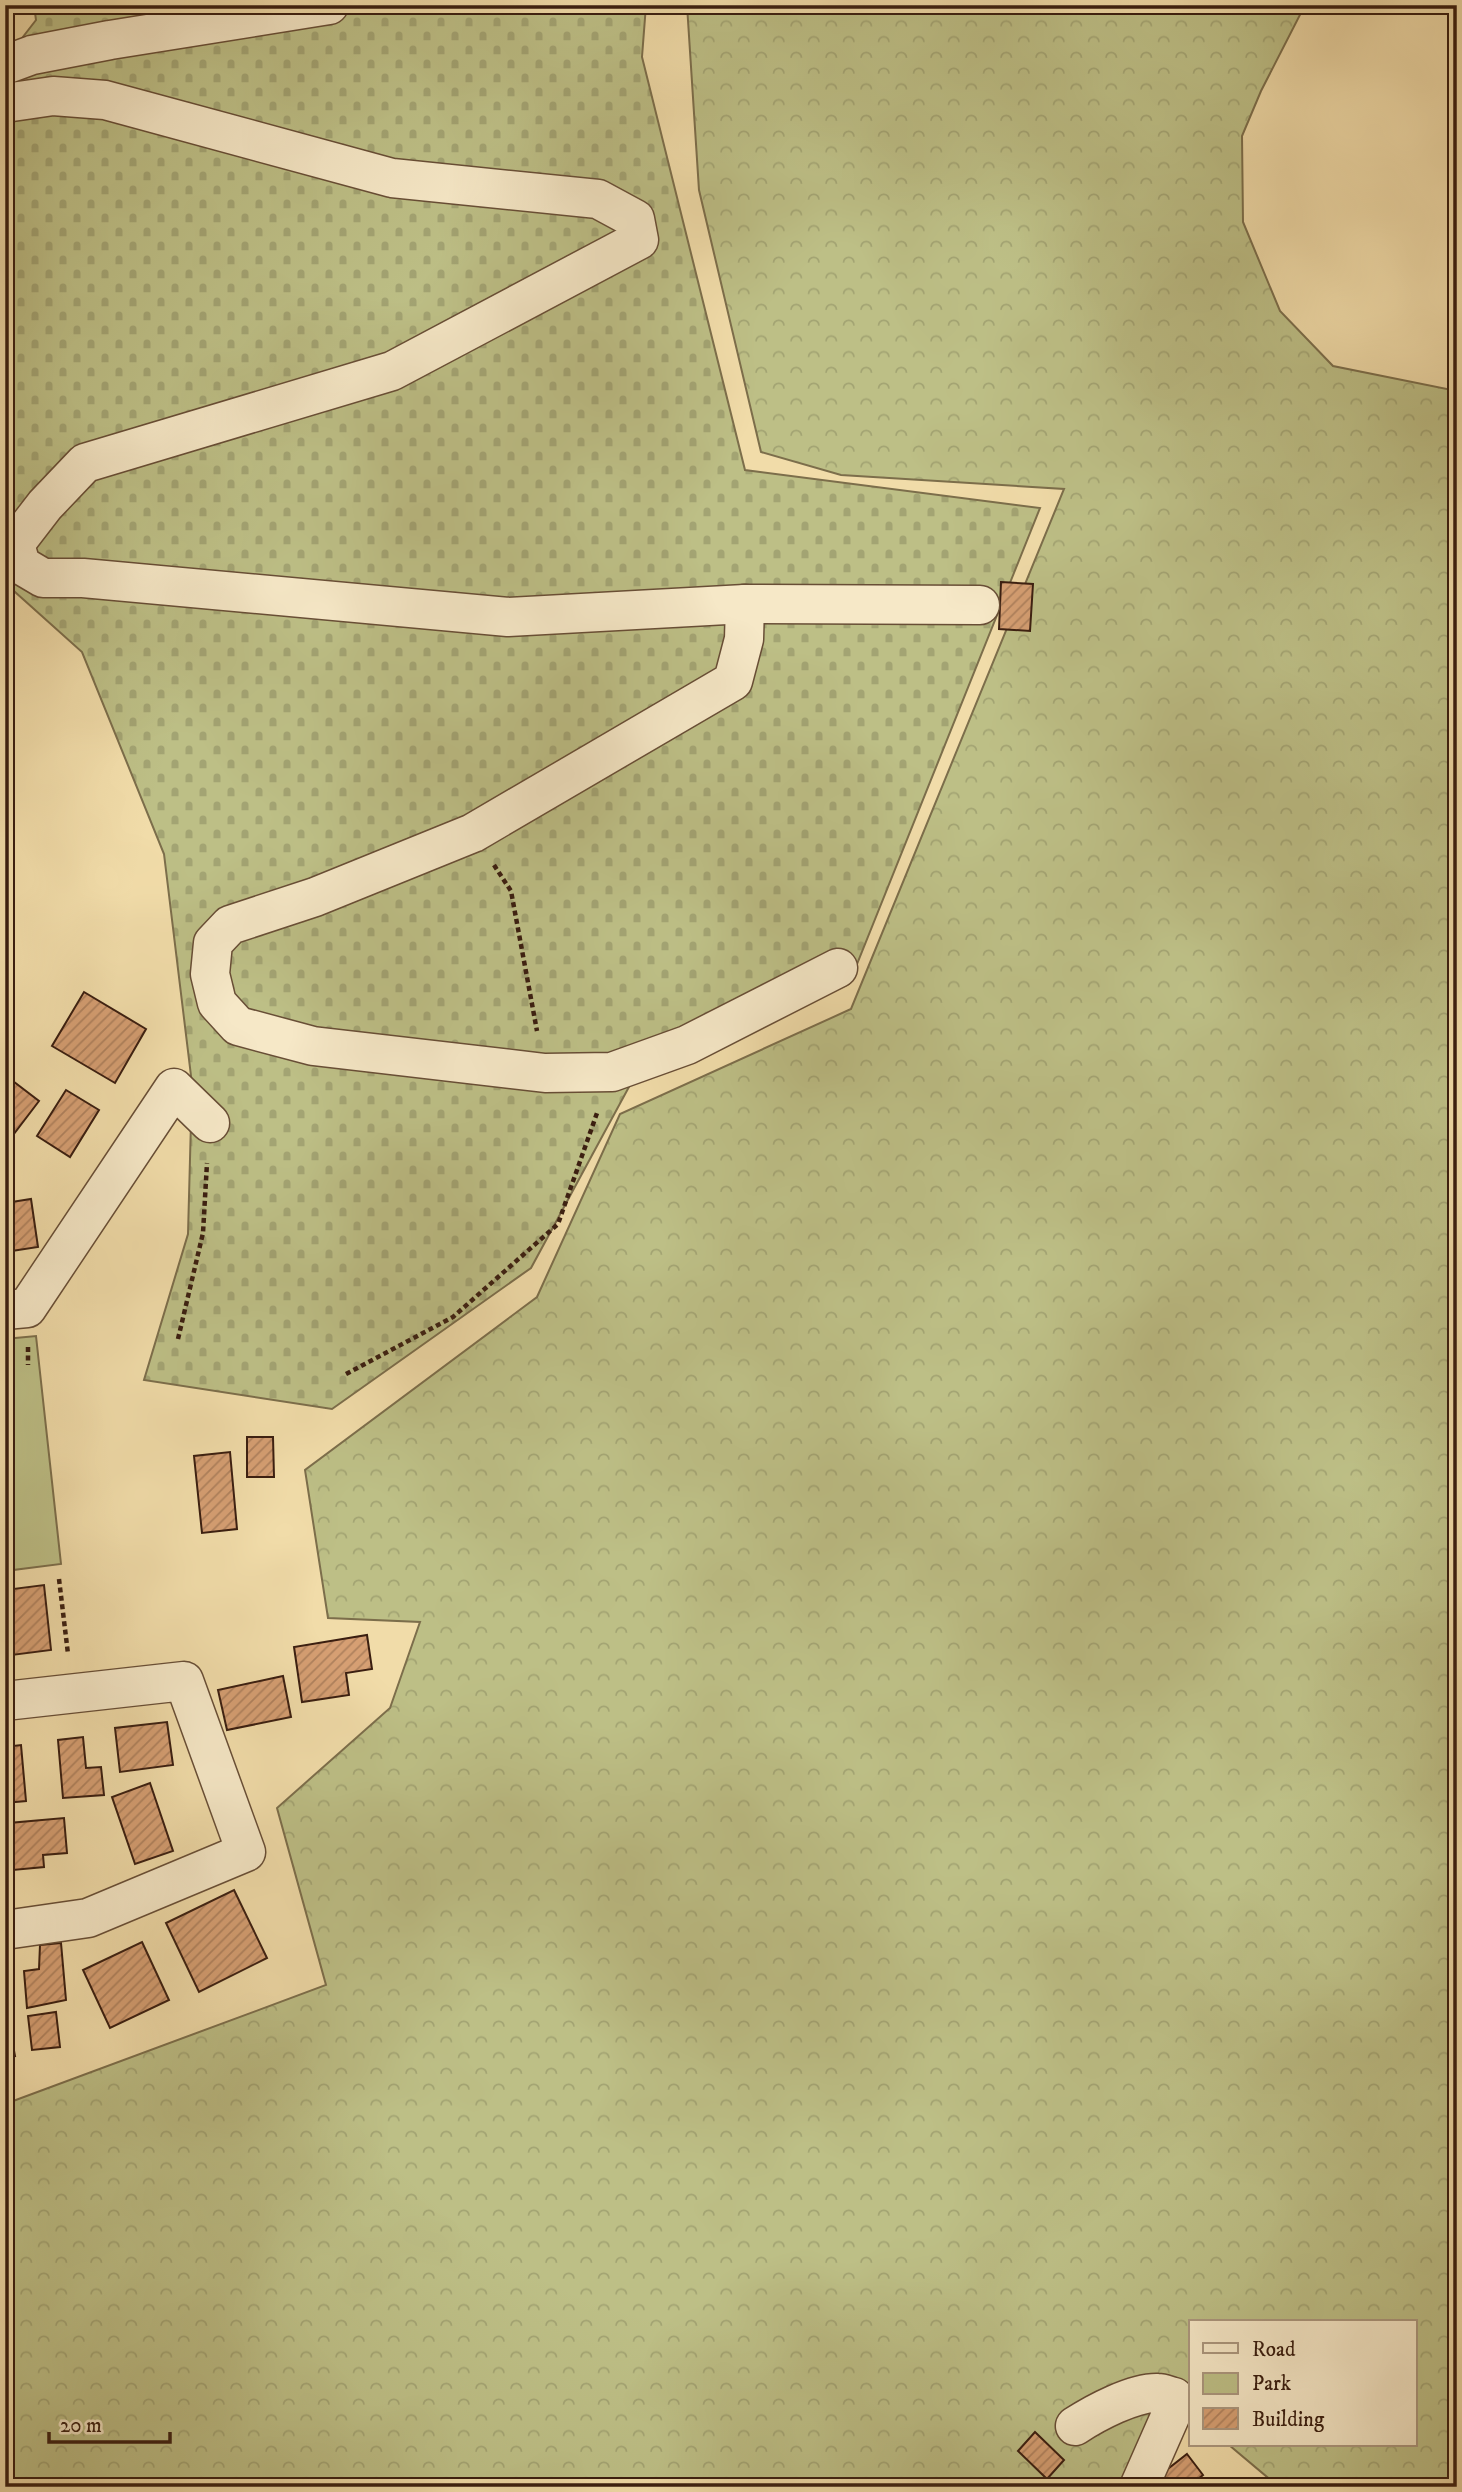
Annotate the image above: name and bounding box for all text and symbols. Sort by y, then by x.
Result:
legend [1189,2320,1416,2446]
text: Road [1252,2337,1296,2363]
text: Park [1252,2371,1292,2397]
scale bar [49,2401,170,2445]
text: Building [1252,2407,1325,2433]
text: 20 m [60,2413,102,2439]

